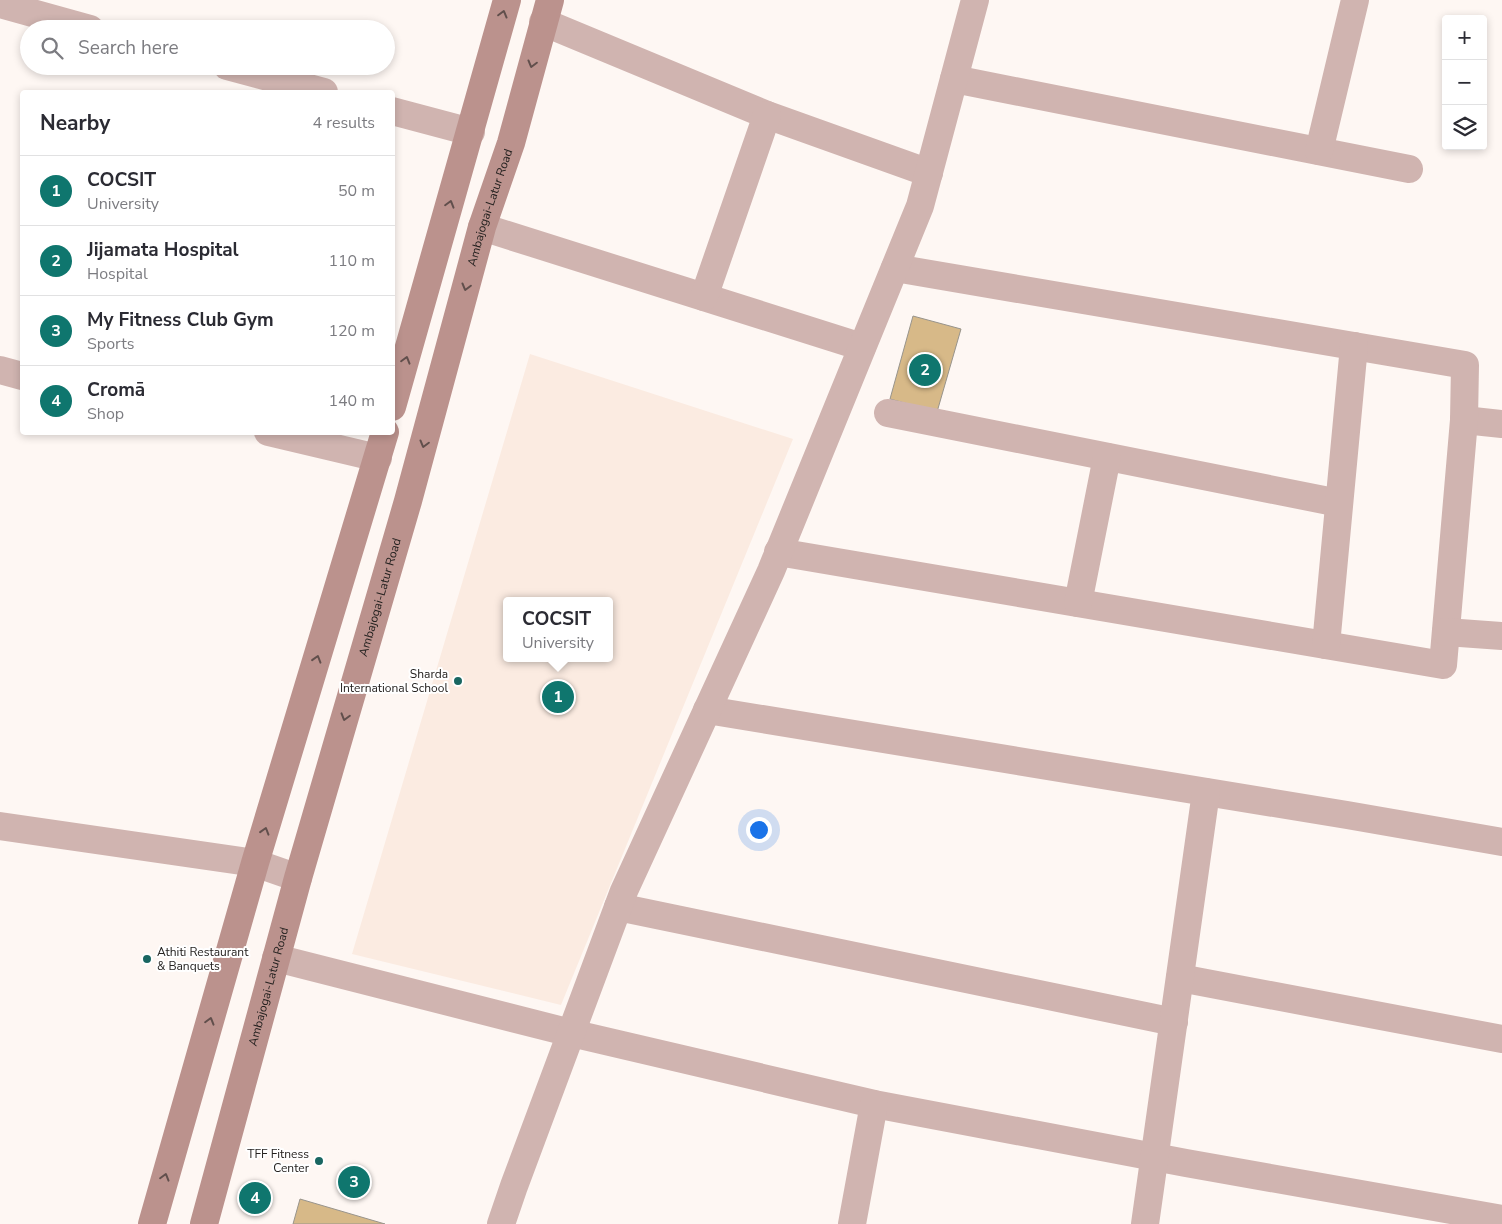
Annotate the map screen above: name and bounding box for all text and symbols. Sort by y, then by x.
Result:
one-way arrow [498,10,508,18]
map controls [1442,15,1487,150]
button: + [1442,15,1487,60]
search box [20,20,395,75]
icon: search [38,34,66,62]
text: Search here [78,35,179,61]
one-way arrow [527,59,538,68]
button: − [1442,60,1487,105]
button: layers [1442,105,1487,150]
text: Nearby [40,109,110,137]
text: 4 results [313,112,375,134]
street label: Ambajogai-Latur Road [464,147,516,268]
text: COCSIT [87,167,156,193]
text: 1 [51,180,61,202]
text: 50 m [338,180,375,202]
text: University [87,193,159,215]
one-way arrow [445,201,455,209]
text: Jijamata Hospital [87,237,239,263]
text: 2 [51,250,61,272]
text: 110 m [328,250,375,272]
text: Hospital [87,263,148,285]
one-way arrow [462,282,472,290]
text: My Fitness Club Gym [87,307,274,333]
text: 3 [51,320,61,342]
text: 120 m [328,320,375,342]
text: Sports [87,333,135,355]
pin: 2 [909,351,941,389]
one-way arrow [400,357,410,365]
text: Cromā [87,377,145,403]
text: 4 [51,390,61,412]
text: 140 m [328,390,375,412]
text: Shop [87,403,124,425]
one-way arrow [419,439,430,448]
street label: Ambajogai-Latur Road [355,536,405,658]
popup [503,597,613,662]
text: COCSIT [522,606,591,632]
text: University [522,632,594,654]
one-way arrow [312,655,322,664]
place label: Sharda International School [340,666,448,696]
marker: Sharda International School [452,675,464,687]
pin: 1 [542,678,574,716]
one-way arrow [340,713,350,721]
your location [746,817,772,843]
one-way arrow [260,828,270,836]
street label: Ambajogai-Latur Road [245,925,292,1048]
place label: Athiti Restaurant & Banquets [157,944,249,974]
marker: Athiti Restaurant & Banquets [141,953,153,965]
one-way arrow [205,1017,215,1026]
place label: TFF Fitness Center [247,1146,310,1176]
marker: TFF Fitness Center [313,1155,325,1167]
pin: 3 [338,1163,370,1201]
one-way arrow [160,1174,170,1182]
pin: 4 [239,1179,271,1217]

